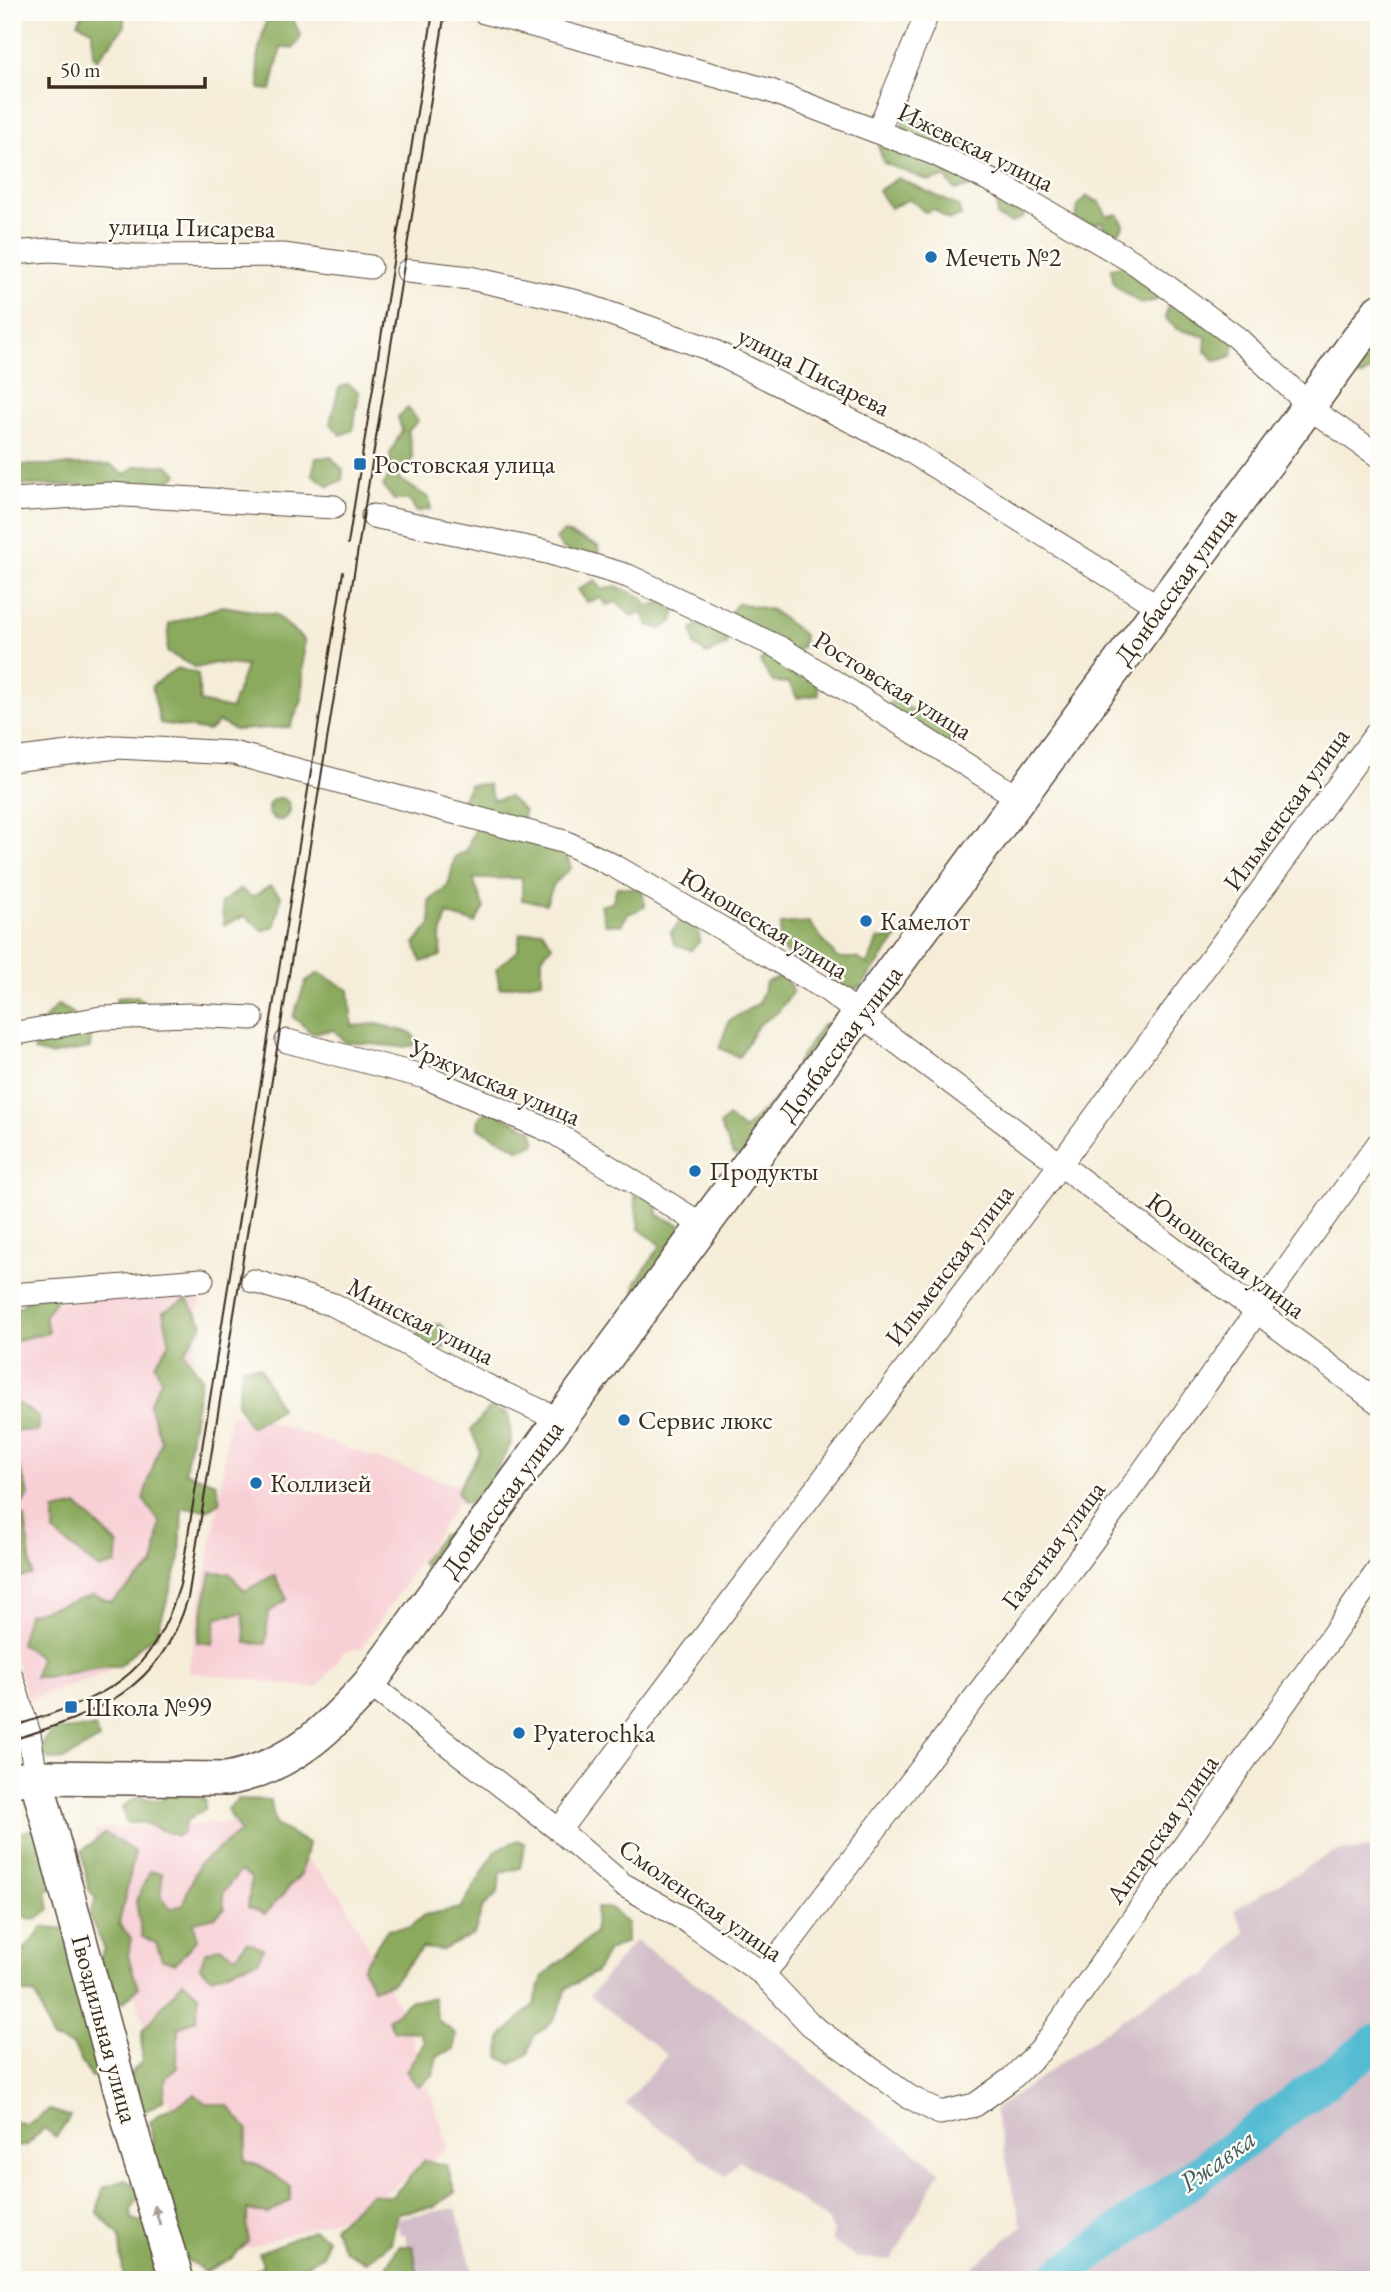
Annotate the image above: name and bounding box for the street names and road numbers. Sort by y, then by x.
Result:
street label: Ижевская улица [892,94,1060,200]
street label: улица Писарева [108,209,276,245]
street label: улица Писарева [732,318,897,424]
street label: Донбасская улица [1106,500,1244,672]
street label: Ростовская улица [807,623,979,748]
street label: Ильменская улица [1215,720,1357,897]
street label: Юношеская улица [673,859,855,987]
street label: Донбасская улица [770,958,910,1128]
street label: Уржумская улица [403,1030,586,1134]
street label: Ильменская улица [877,1177,1021,1353]
street label: Юношеская улица [1139,1184,1313,1326]
street label: Минская улица [342,1269,501,1373]
street label: Донбасская улица [433,1413,571,1585]
street label: Газетная улица [993,1473,1113,1616]
street label: Ангарская улица [1097,1747,1226,1911]
street label: Смоленская улица [612,1831,790,1970]
street label: Гвоздильная улица [64,1931,147,2127]

